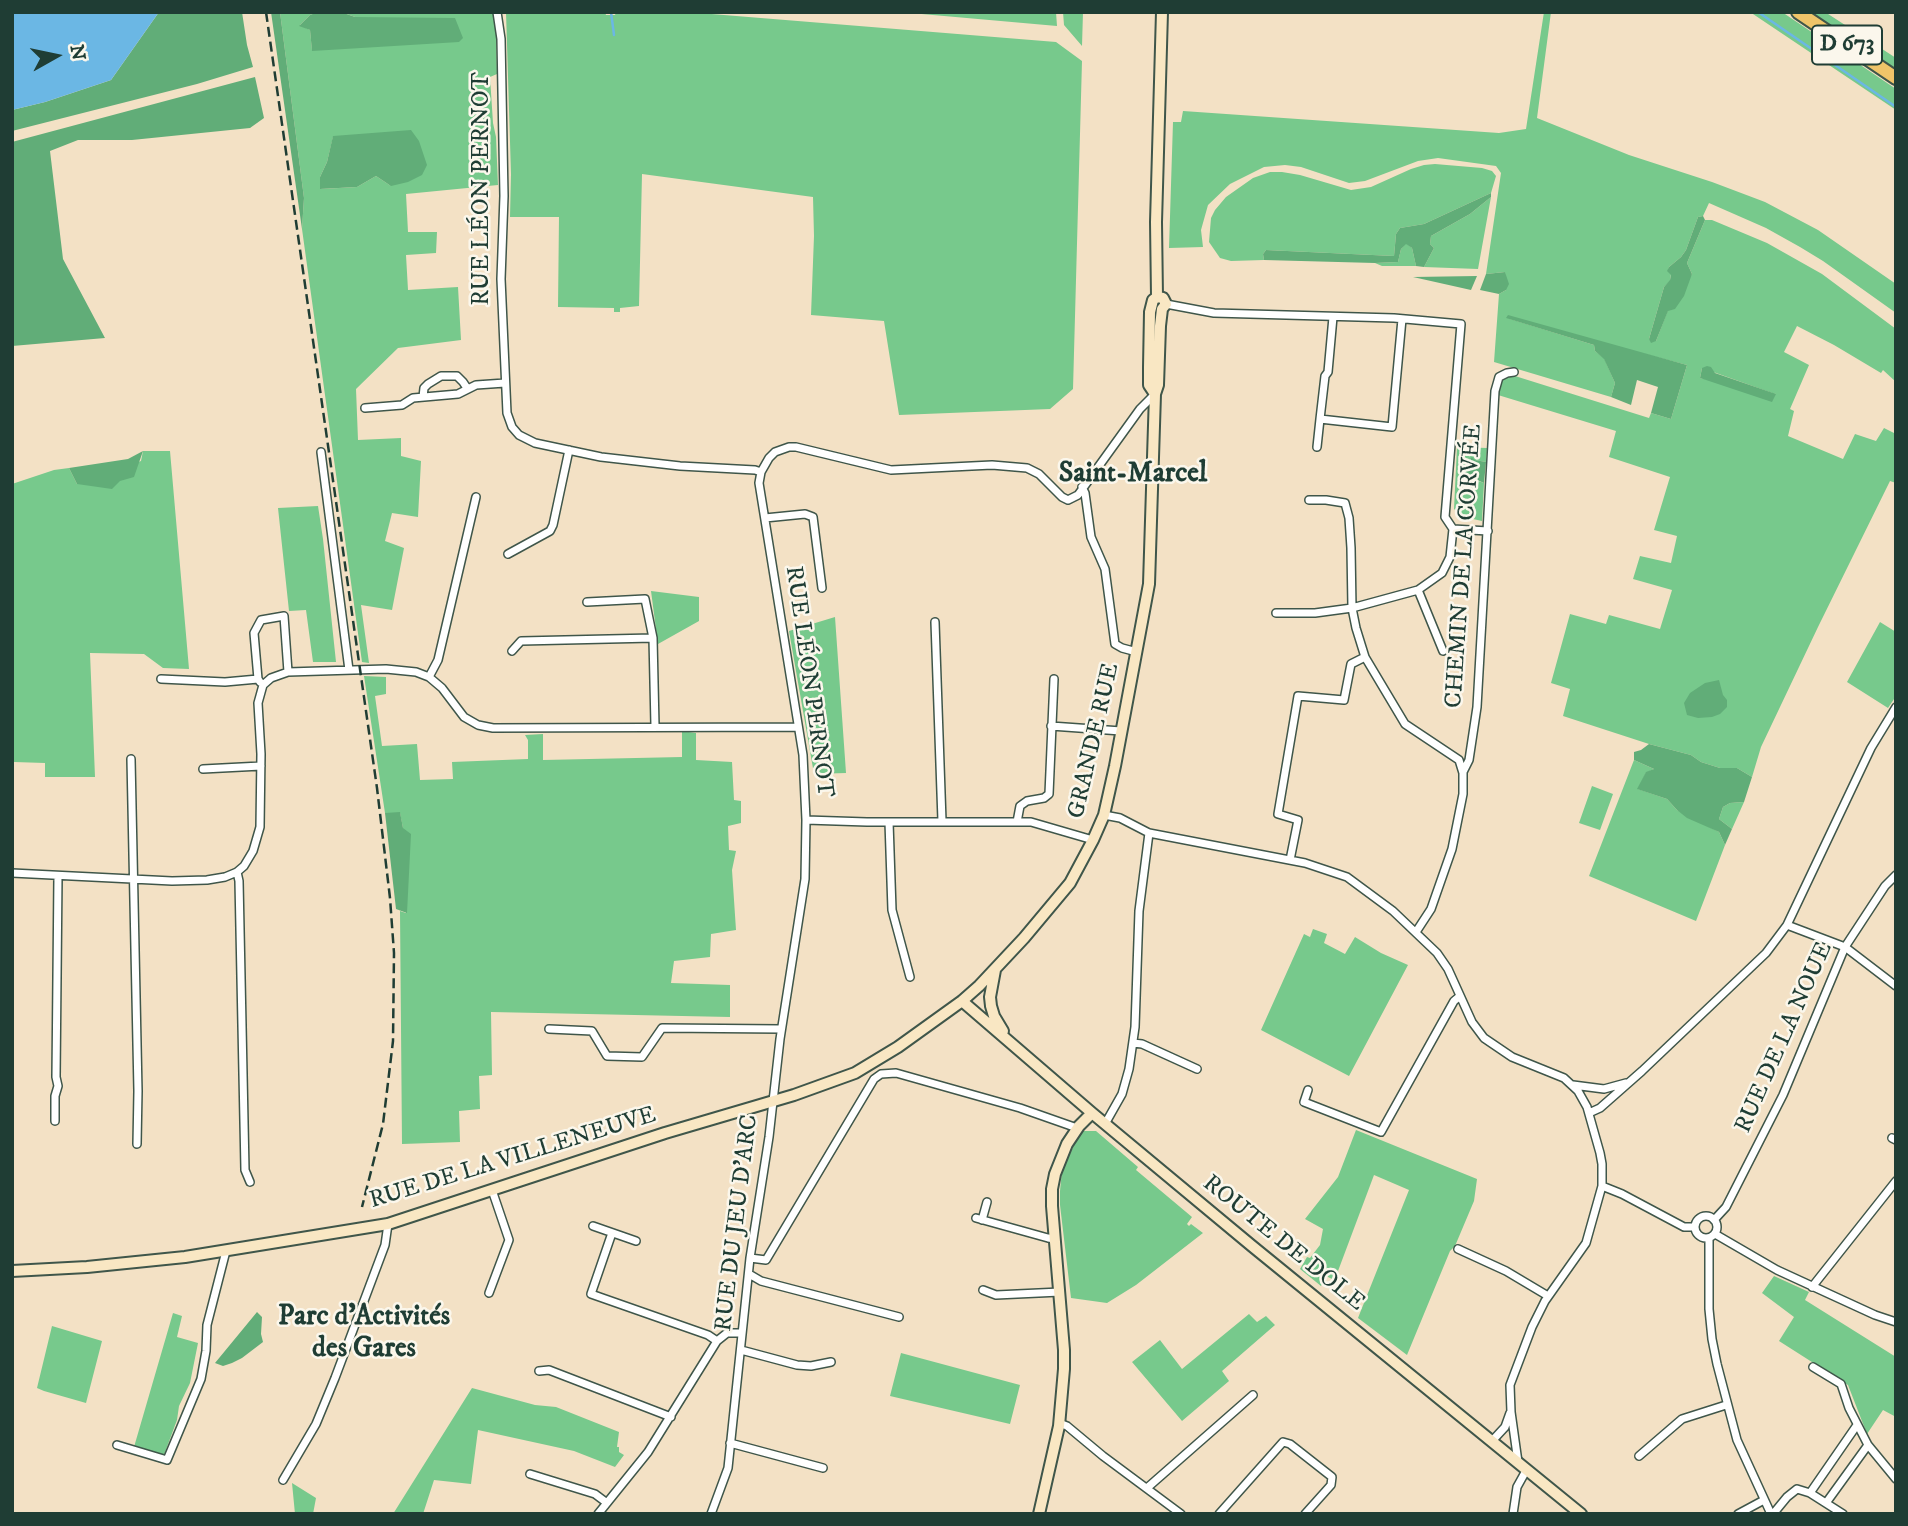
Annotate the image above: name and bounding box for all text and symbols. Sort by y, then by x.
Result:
north arrow [21,21,91,91]
road number: D 673 [1812,26,1882,64]
text: N [65,43,90,62]
street label: RUE LÉON PERNOT [469,72,497,306]
street label: CHEMIN DE LA CORVÉE [1441,423,1489,709]
district label: Saint-Marcel [1059,458,1207,492]
street label: RUE LÉON PERNOT [777,564,839,800]
street label: GRANDE RUE [1063,661,1127,821]
street label: RUE DE LA NOUE [1730,938,1840,1138]
street label: RUE DE LA VILLENEUVE [366,1102,660,1216]
street label: RUE DU JEU D'ARC [710,1113,766,1333]
street label: ROUTE DE DOLE [1196,1170,1370,1318]
district label: Parc d'Activités des Gares [278,1301,450,1367]

